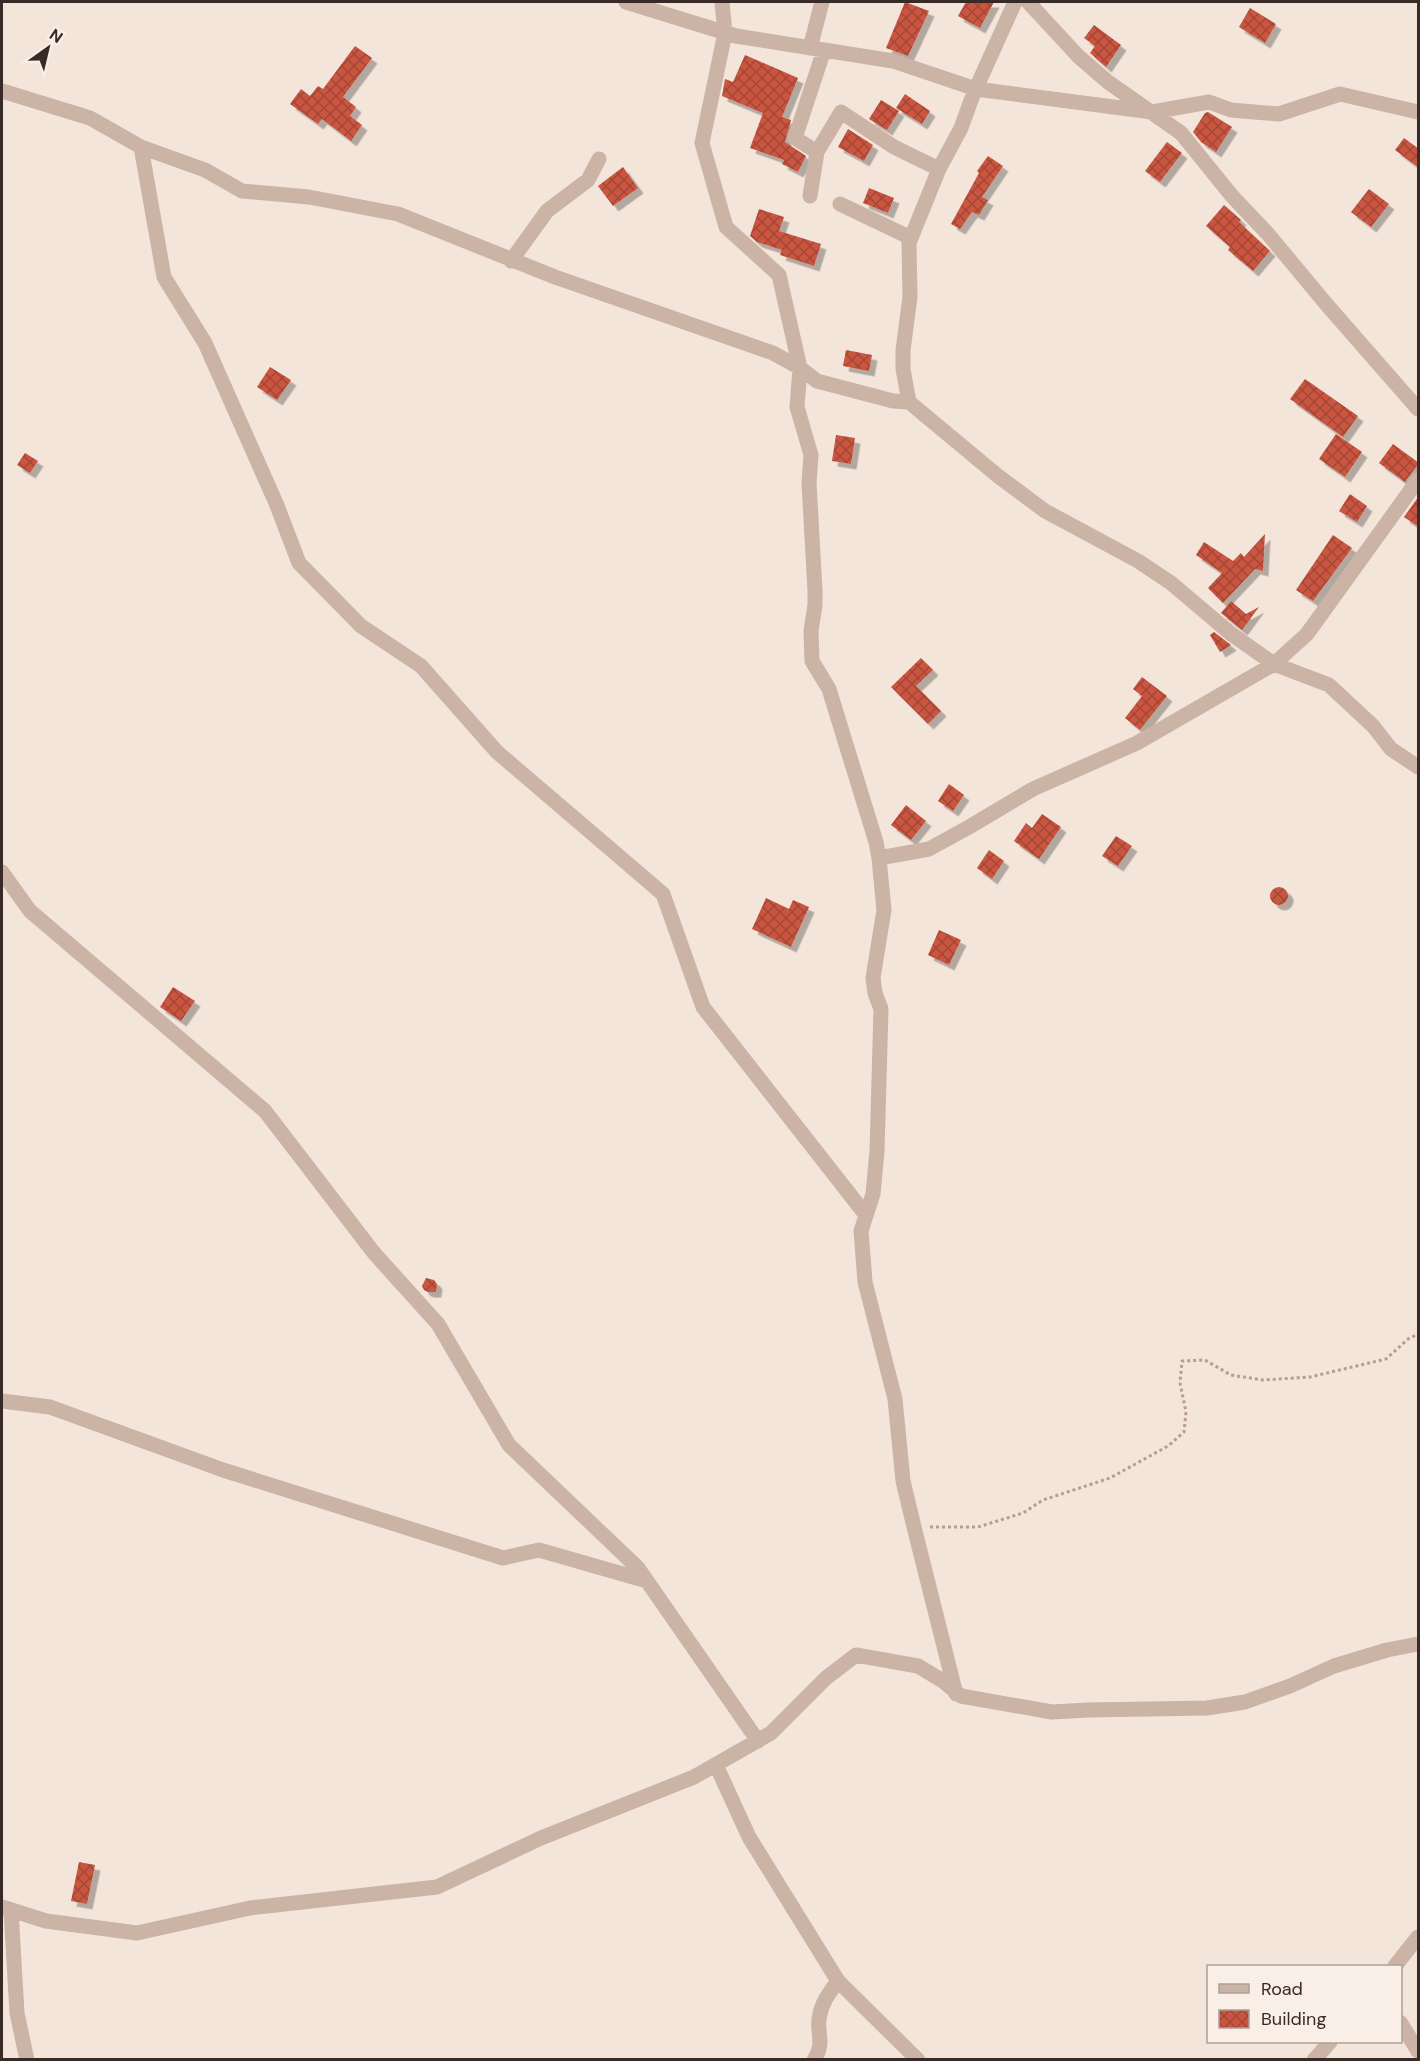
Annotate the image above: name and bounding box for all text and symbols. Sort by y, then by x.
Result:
north arrow [18,18,78,78]
text: N [45,24,67,48]
legend [1207,1965,1402,2043]
text: Road [1261,1977,1303,2001]
text: Building [1261,2007,1326,2031]

